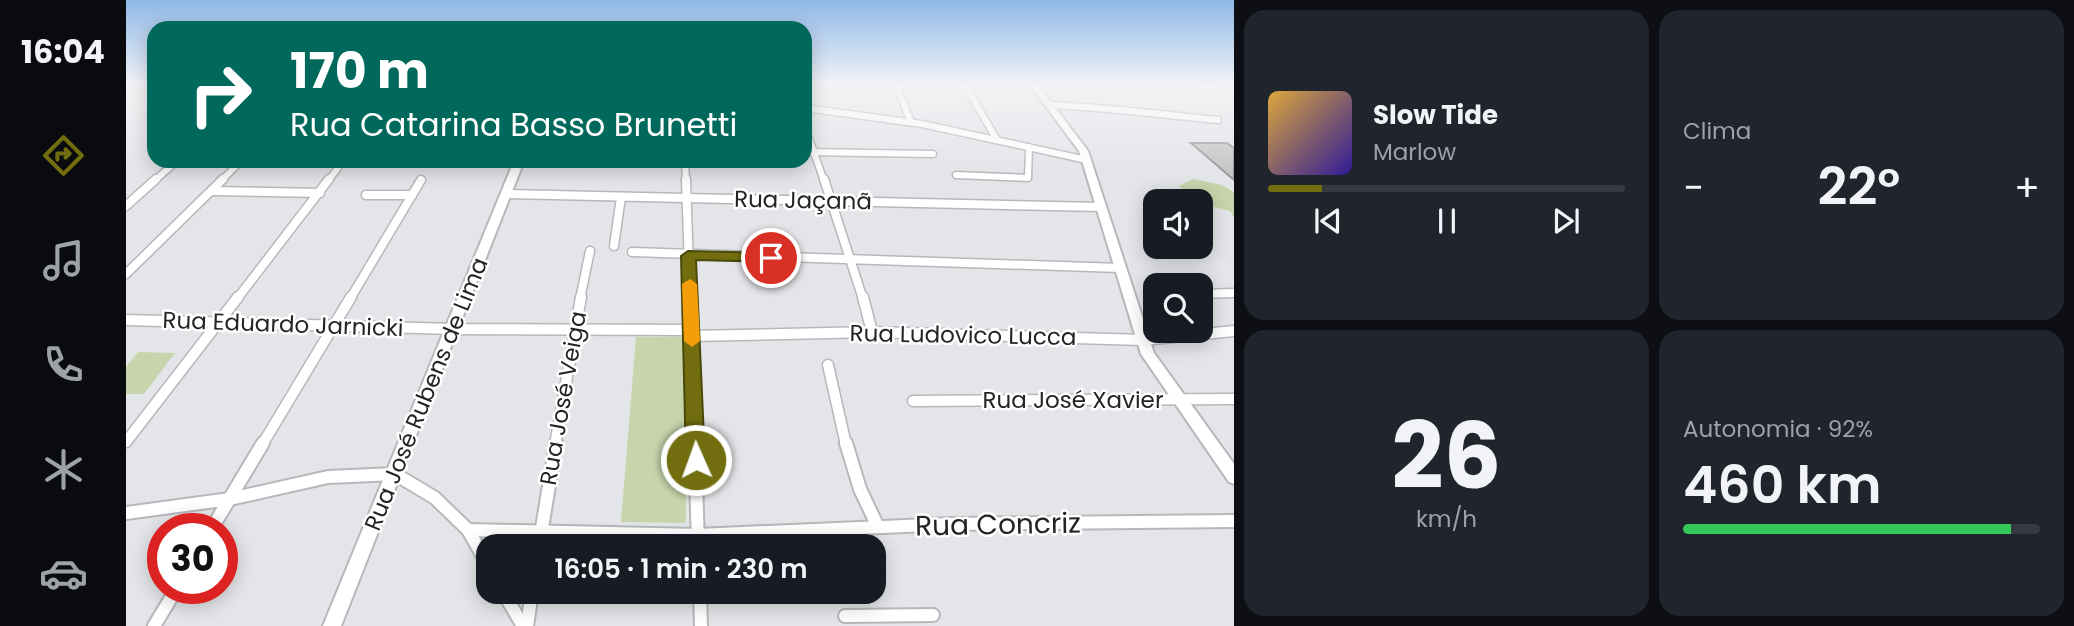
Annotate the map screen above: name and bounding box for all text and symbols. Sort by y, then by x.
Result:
text: 16:04 [21,29,105,74]
text: 170 m [290,37,429,105]
icon: right [175,49,266,140]
text: Slow Tide [1373,97,1498,133]
text: Rua Catarina Basso Brunetti [290,102,737,147]
text: Clima [1683,115,1751,147]
icon: directions [39,131,88,180]
text: Marlow [1373,136,1456,168]
text: 22° [1818,150,1900,223]
text: − [1683,161,1704,214]
text: + [2014,161,2040,214]
street label: Rua Jaçanã [734,183,872,217]
map controls [1143,189,1213,343]
button: sound [1143,189,1213,259]
icon: previous [1309,202,1347,240]
icon: pause [1428,202,1466,240]
icon: next [1547,202,1585,240]
pin [741,228,801,288]
icon: music [39,236,88,285]
icon: arrive [752,239,790,277]
street label: Rua José Rubens de Lima [356,253,496,535]
button: search [1143,273,1213,343]
street label: Rua Eduardo Jarnicki [162,304,404,344]
street label: Rua José Veiga [532,308,594,488]
street label: Rua Ludovico Lucca [849,317,1077,353]
icon: phone [39,340,88,389]
street label: Rua José Xavier [983,384,1163,416]
text: 26 [1392,392,1501,520]
text: Autonomia · 92% [1683,413,1873,445]
position arrow [659,423,733,497]
icon: climate [39,445,88,494]
text: 460 km [1683,448,1881,521]
text: km/h [1416,503,1477,535]
street label: Rua Concriz [915,504,1081,545]
speed limit sign: 30 [147,513,238,604]
icon: car [39,549,88,598]
text: 16:05 · 1 min · 230 m [554,551,808,587]

